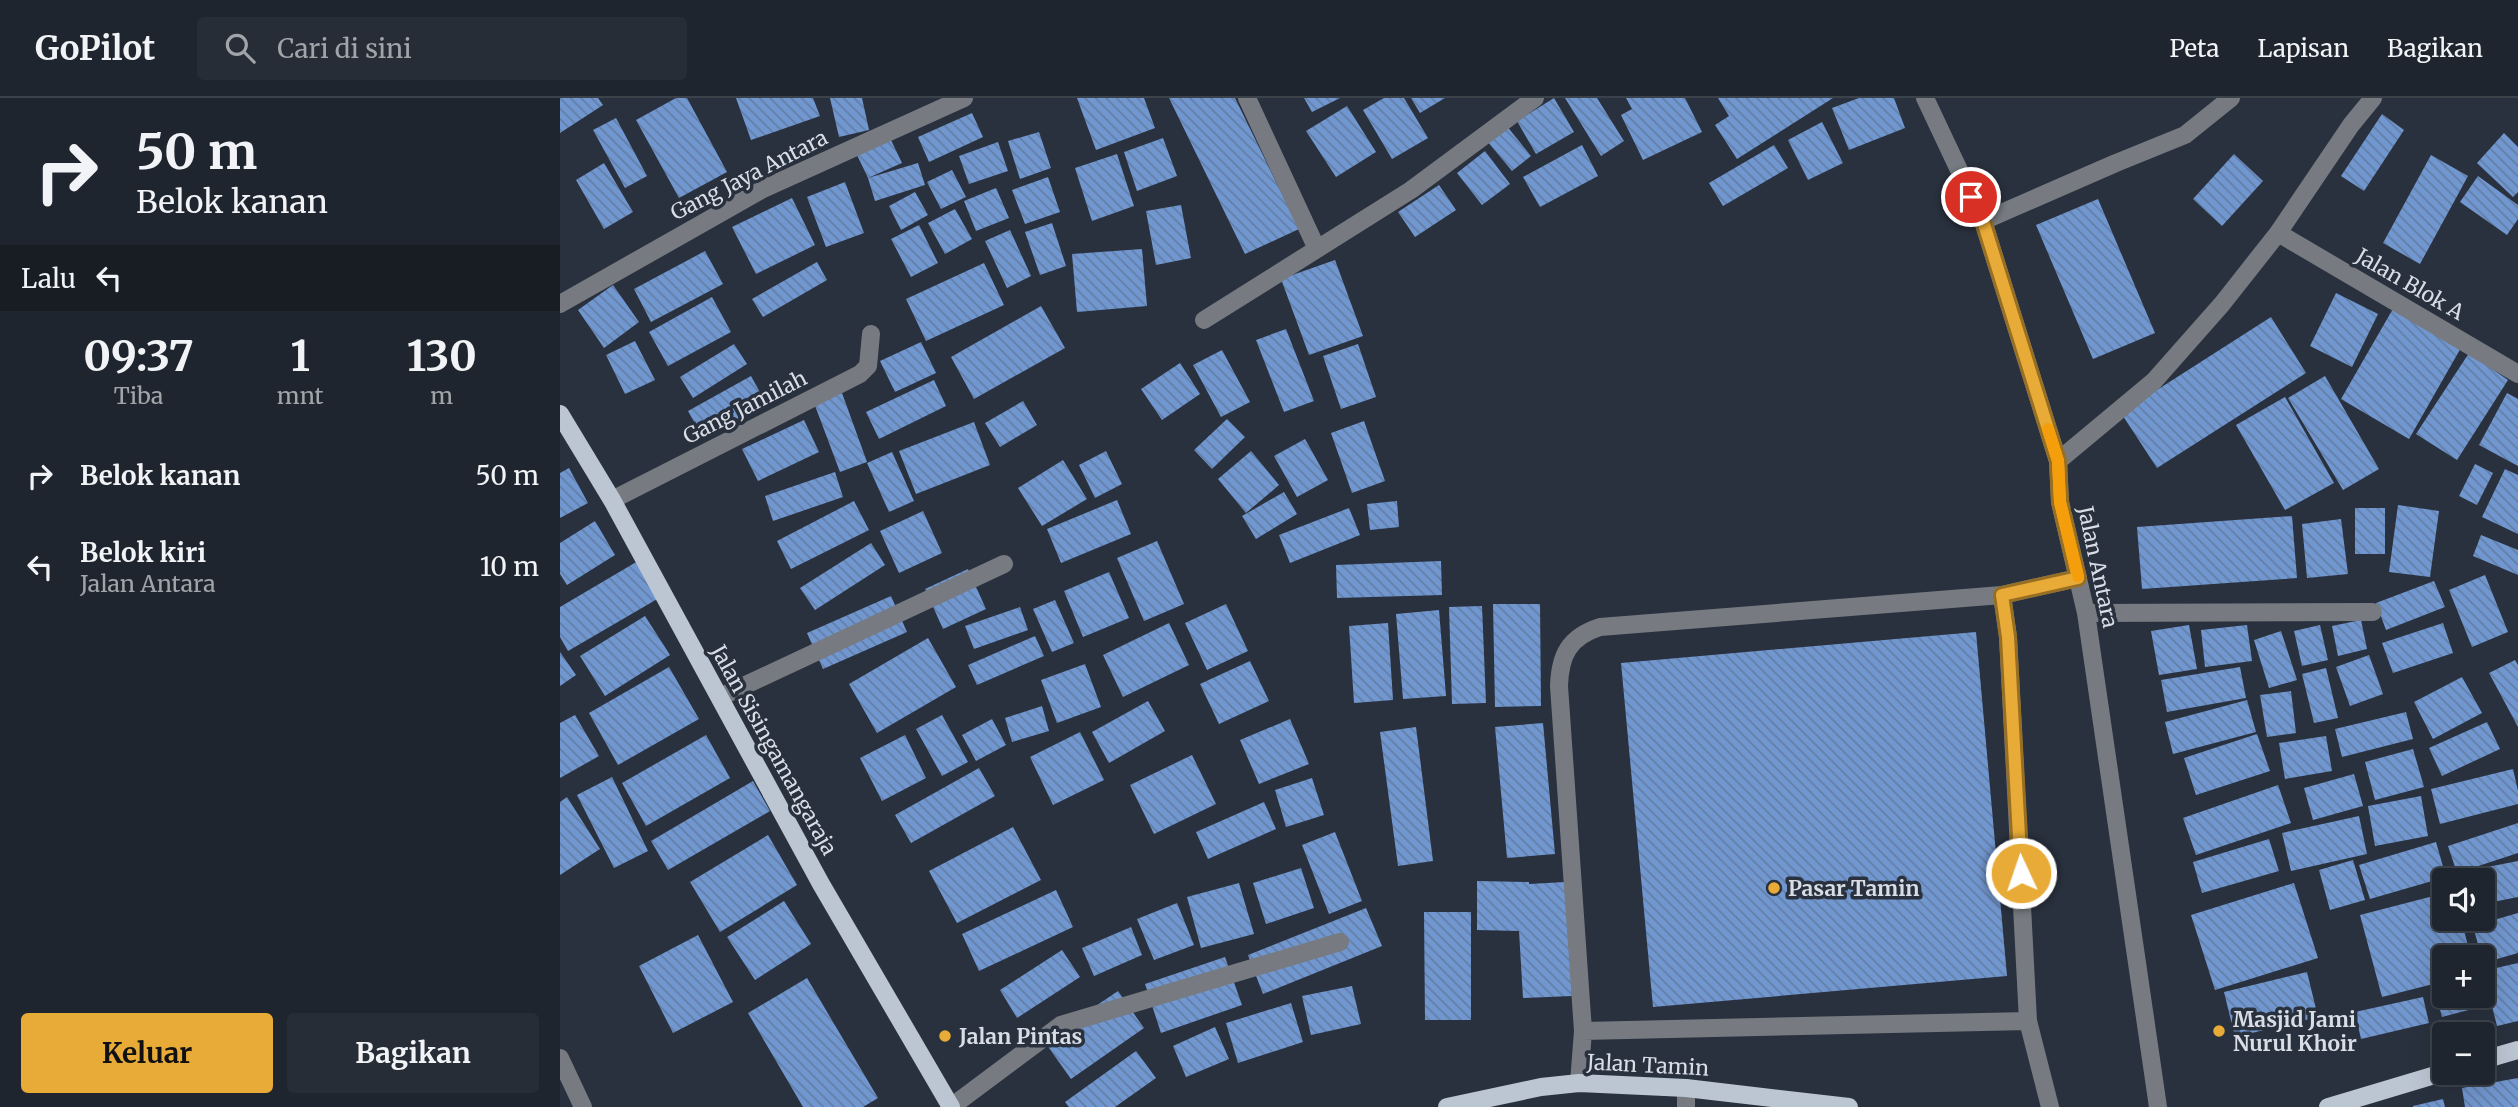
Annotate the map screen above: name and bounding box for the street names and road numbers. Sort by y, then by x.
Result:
street label: Gang Jaya Antara [666,124,832,226]
street label: Jalan Blok A [2350,242,2469,326]
street label: Gang Jamilah [679,364,812,450]
street label: Jalan Antara [2072,503,2124,630]
street label: Jalan Sisingamangaraja [704,639,843,860]
street label: Jalan Tamin [1585,1048,1710,1082]

